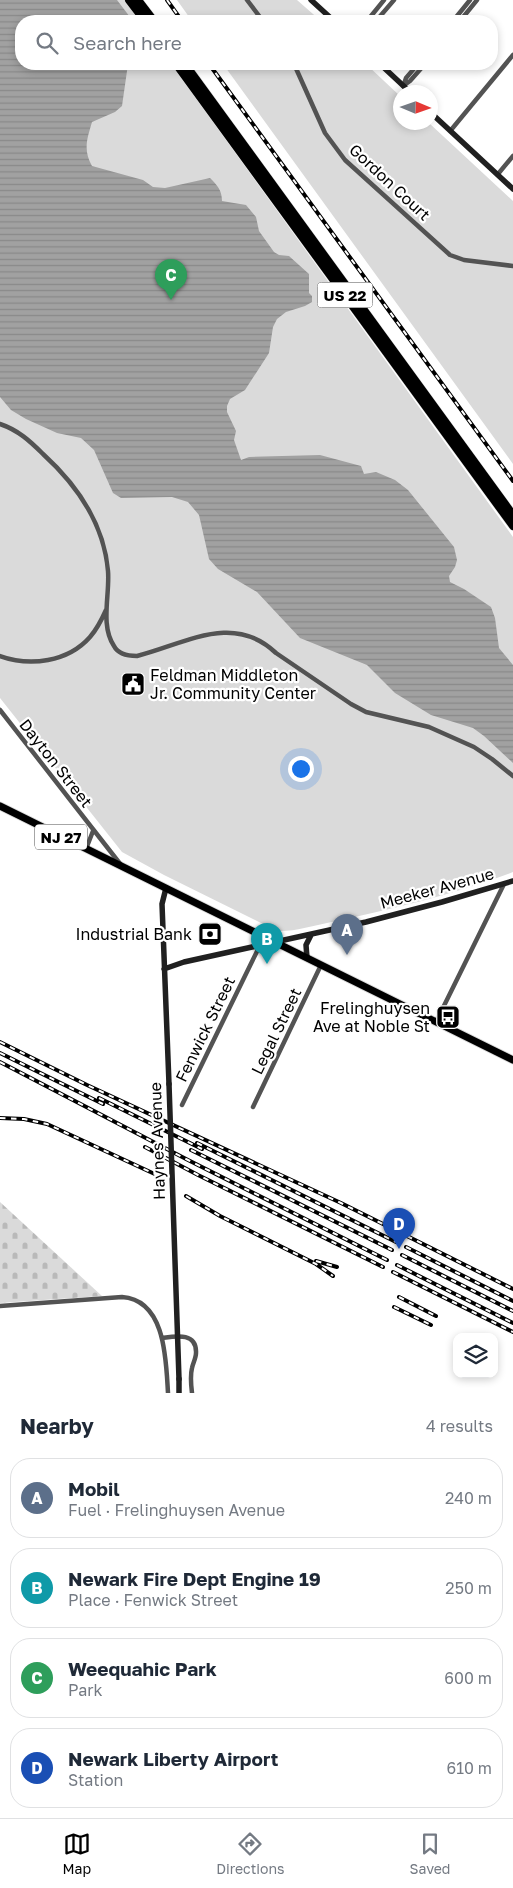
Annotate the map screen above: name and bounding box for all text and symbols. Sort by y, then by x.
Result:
search box [15,15,498,70]
icon: search [33,29,61,57]
text: Search here [73,31,182,54]
north arrow [393,85,438,130]
street label: Gordon Court [345,139,435,225]
pin: C [155,259,187,300]
road number: US 22 [318,282,372,308]
place label: Feldman Middleton Jr. Community Center [150,665,316,703]
public building icon: Feldman Middleton Jr. Community Center [120,671,146,697]
street label: Dayton Street [15,715,97,811]
your location [288,756,314,782]
road number: NJ 27 [35,824,87,850]
street label: Meeker Avenue [378,863,496,913]
pin: A [331,914,363,955]
bank icon: Industrial Bank [197,921,223,947]
pin: B [251,923,283,964]
place label: Industrial Bank [75,924,192,944]
street label: Fenwick Street [171,973,239,1085]
street label: Legal Street [246,985,306,1077]
place label: Frelinghuysen Ave at Noble St [313,998,430,1036]
bus stop icon: Frelinghuysen Ave at Noble St [435,1004,461,1030]
street label: Haynes Avenue [145,1082,169,1200]
pin: D [383,1208,415,1249]
map controls [453,1333,498,1378]
button: layers [453,1333,498,1378]
text: Nearby [20,1413,94,1439]
text: 4 results [426,1416,493,1436]
text: Mobil [68,1477,120,1500]
text: A [31,1488,43,1508]
text: 240 m [445,1488,492,1508]
text: Fuel · Frelinghuysen Avenue [68,1500,285,1520]
text: Newark Fire Dept Engine 19 [68,1567,321,1590]
text: B [31,1578,43,1598]
text: 250 m [445,1578,492,1598]
text: Place · Fenwick Street [68,1590,238,1610]
text: Weequahic Park [68,1657,217,1680]
text: C [31,1668,43,1688]
text: 600 m [444,1668,492,1688]
text: Park [68,1680,103,1700]
text: Newark Liberty Airport [68,1747,278,1770]
text: D [31,1758,43,1778]
text: 610 m [446,1758,492,1778]
text: Station [68,1770,123,1790]
tab: Map [63,1830,91,1877]
tab: Directions [216,1830,285,1877]
tab: Saved [410,1830,450,1877]

